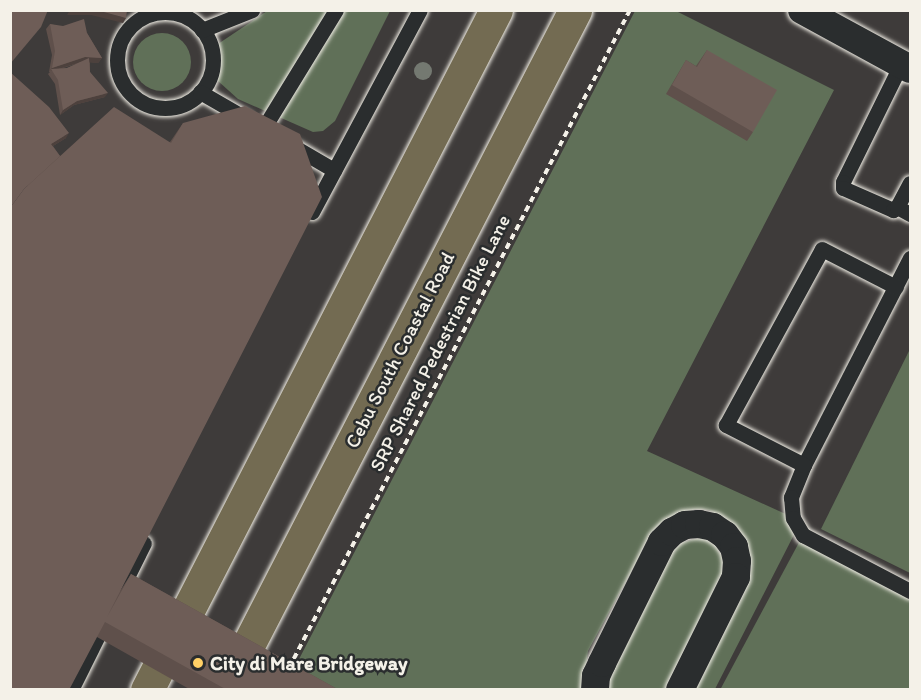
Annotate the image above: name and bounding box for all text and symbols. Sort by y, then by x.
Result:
street label: SRP Shared Pedestrian Bike Lane [365,211,515,475]
street label: Cebu South Coastal Road [340,248,460,452]
place label: City di Mare Bridgeway [210,651,408,675]
marker: City di Mare Bridgeway [191,656,205,670]

